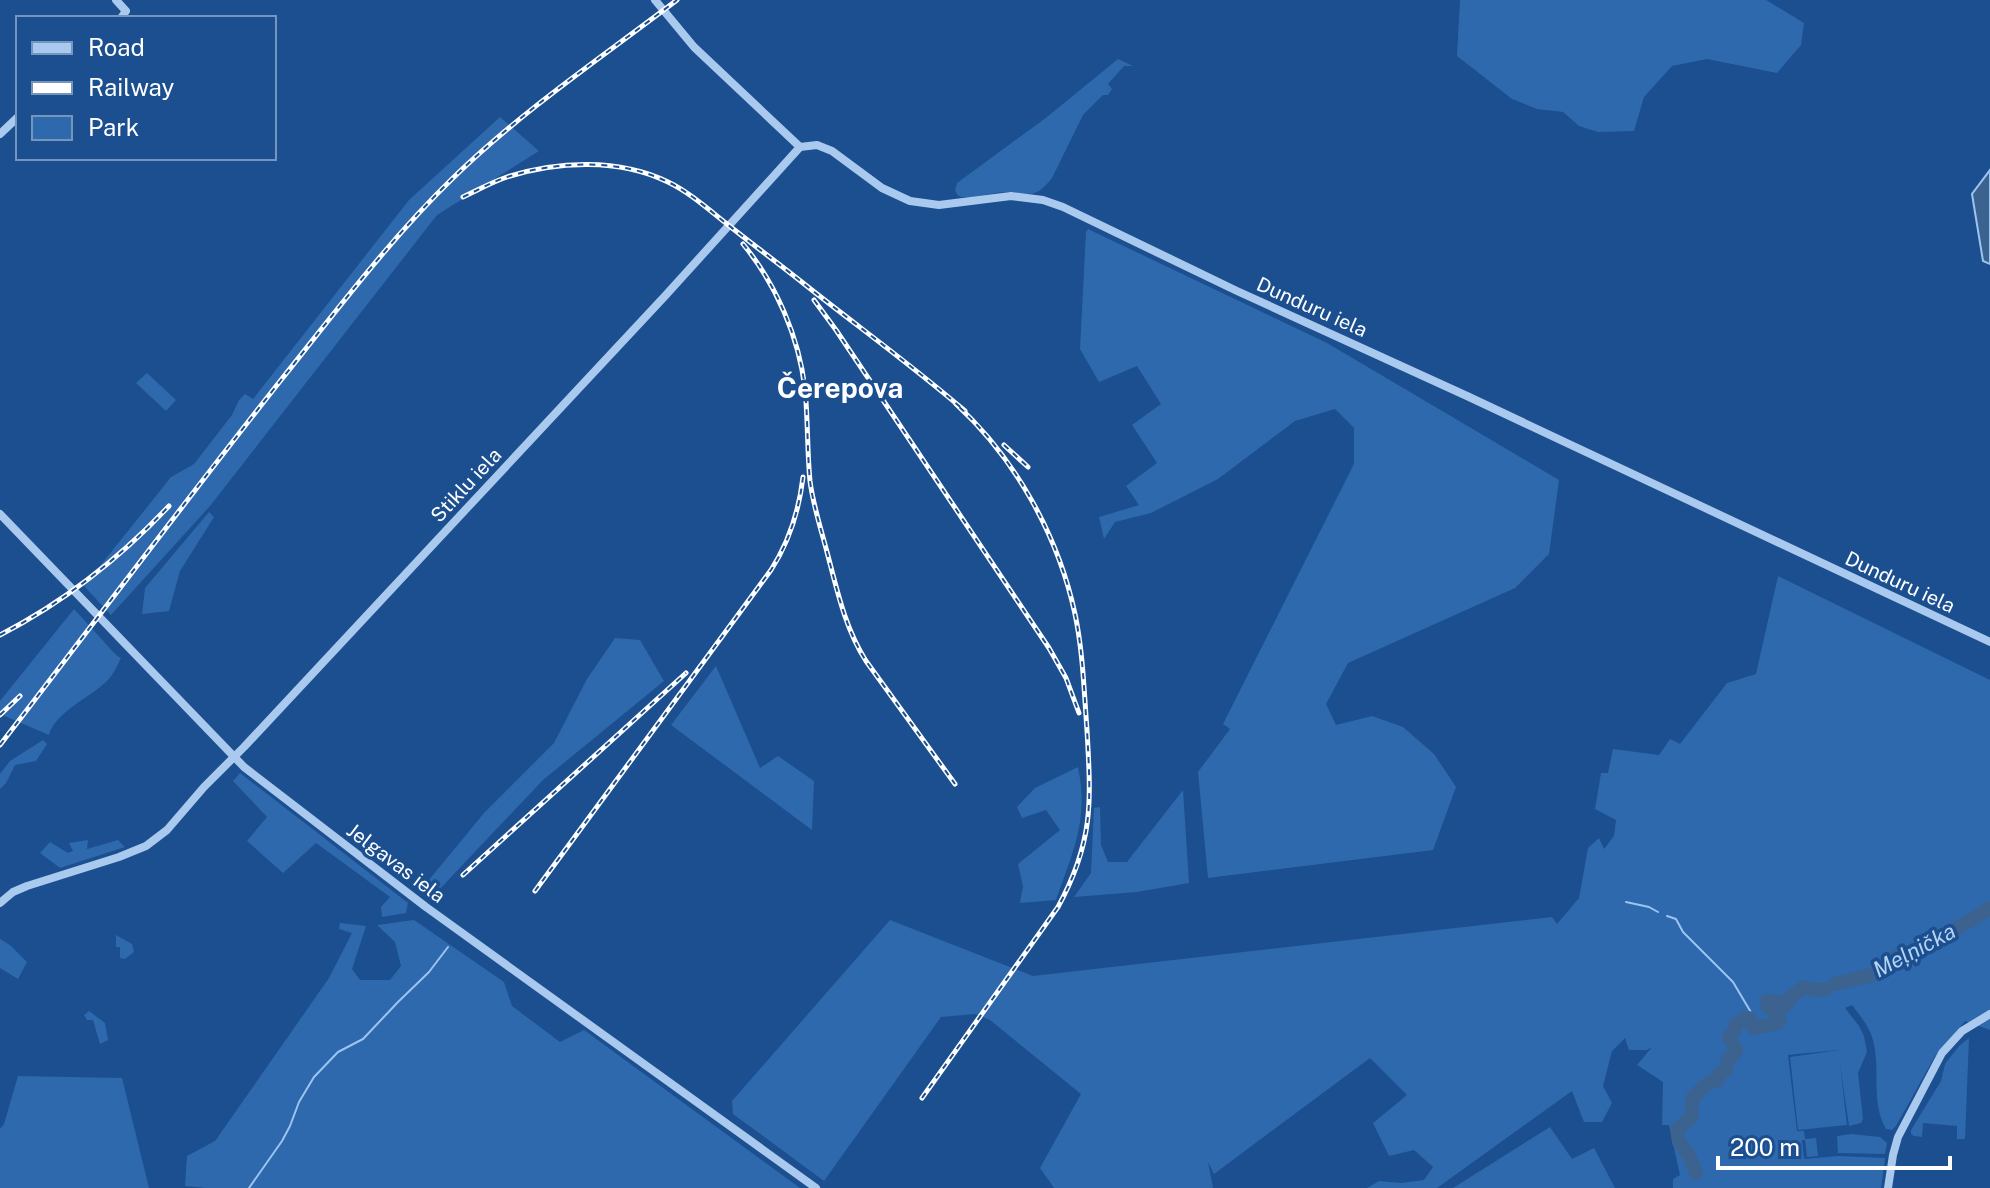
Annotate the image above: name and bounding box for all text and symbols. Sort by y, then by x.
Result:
legend [16,16,276,160]
text: Road [88,33,145,61]
text: Railway [88,73,174,101]
text: Park [88,113,139,141]
street label: Dunduru iela [1253,272,1371,342]
district label: Čerepova [777,371,903,404]
street label: Stiklu iela [426,443,506,527]
street label: Dunduru iela [1841,546,1959,618]
street label: Jelgavas iela [342,818,450,908]
water label: Meļņička [1868,918,1960,982]
scale bar [1718,1120,1950,1170]
text: 200 m [1730,1133,1800,1161]

